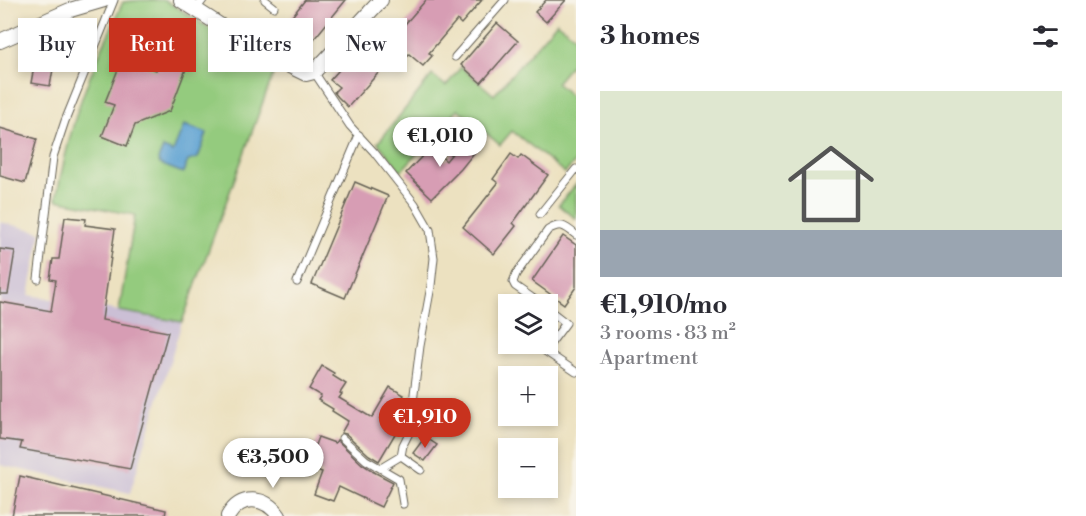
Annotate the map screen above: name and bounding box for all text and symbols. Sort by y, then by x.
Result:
chip: Buy [18,18,97,72]
chip: Rent [109,18,196,72]
chip: Filters [208,18,313,72]
chip: New [325,18,407,72]
text: 3 homes [600,20,700,52]
icon: filters [1029,20,1062,53]
pin: €1,010 [391,117,489,168]
text: €1,010 [407,124,473,149]
icon: home [777,130,885,238]
text: €1,910/mo [600,289,728,321]
map controls [498,294,558,498]
button: layers [498,294,558,354]
text: 3 rooms · 83 m² [600,321,736,346]
text: Apartment [600,346,698,371]
button: + [498,366,558,426]
pin: €1,910 [376,398,474,449]
text: €1,910 [393,405,457,430]
pin: €3,500 [224,438,322,489]
button: − [498,438,558,498]
text: €3,500 [237,445,309,470]

